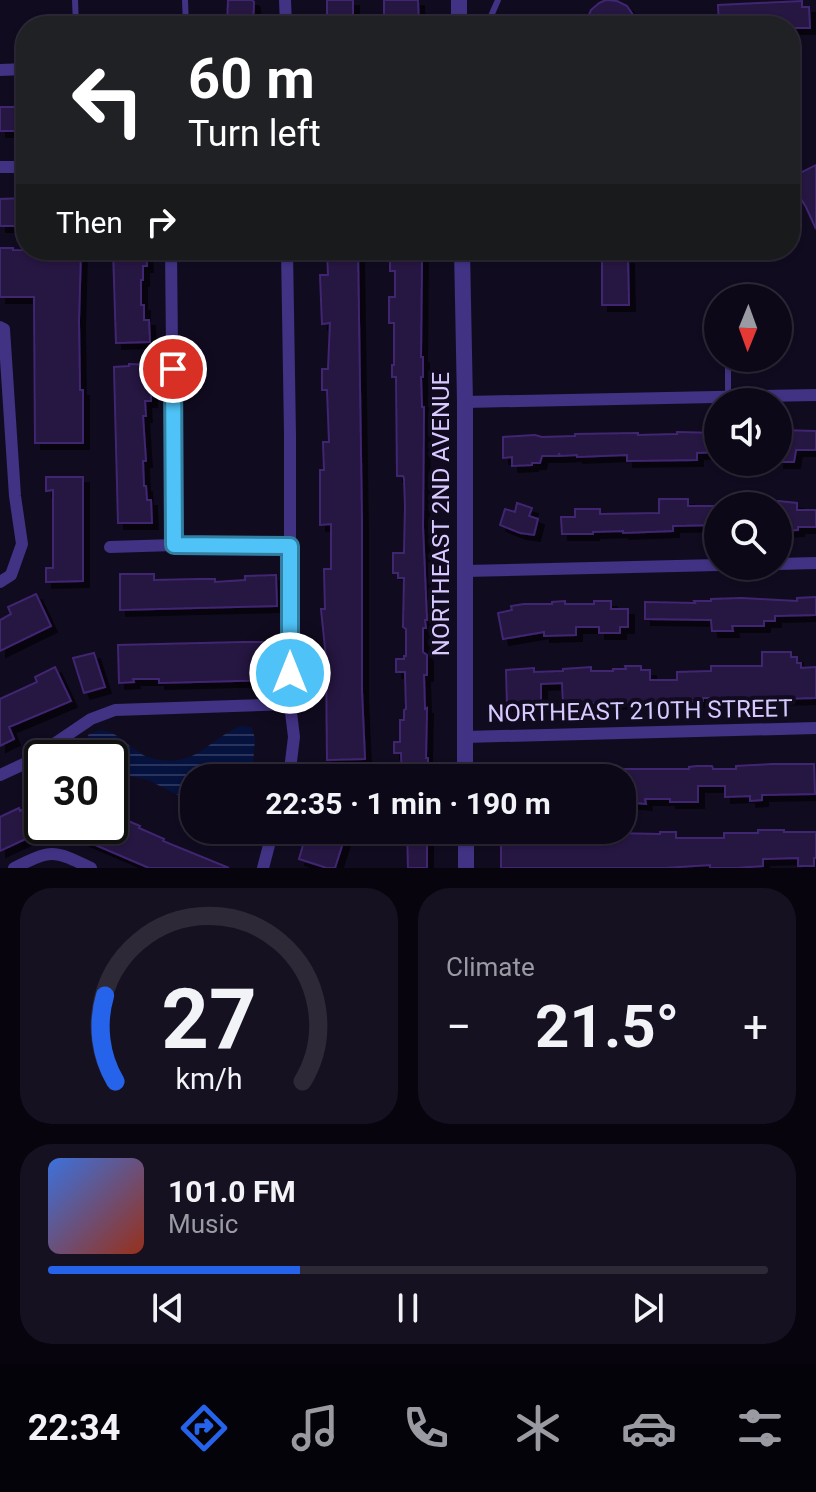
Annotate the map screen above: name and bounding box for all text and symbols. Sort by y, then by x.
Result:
text: 60 m [188,46,315,112]
icon: left [56,48,160,152]
text: Turn left [188,113,321,155]
icon: right [139,200,183,244]
text: Then [56,205,123,240]
north arrow [704,284,792,372]
map controls [704,284,792,580]
pin [139,335,207,403]
icon: arrive [151,347,195,391]
street label: NORTHEAST 2ND AVENUE [427,372,455,656]
button: sound [704,388,792,476]
button: search [704,492,792,580]
position arrow [248,631,332,715]
street label: NORTHEAST 210TH STREET [487,694,793,728]
speed limit sign: 30 [24,740,128,844]
text: 22:35 · 1 min · 190 m [265,786,551,821]
text: Climate [446,952,535,982]
text: 27 [161,971,257,1068]
text: 21.5° [535,991,679,1062]
text: − [446,1001,471,1053]
text: + [743,1001,768,1053]
text: km/h [175,1062,243,1096]
text: 101.0 FM [168,1174,296,1209]
text: Music [168,1209,238,1239]
icon: previous [146,1286,190,1330]
icon: pause [386,1286,430,1330]
icon: next [626,1286,670,1330]
icon: directions [176,1400,232,1456]
icon: music [287,1400,343,1456]
icon: phone [398,1400,454,1456]
icon: climate [510,1400,566,1456]
icon: car [621,1400,677,1456]
icon: filters [732,1400,788,1456]
text: 22:34 [28,1407,120,1449]

